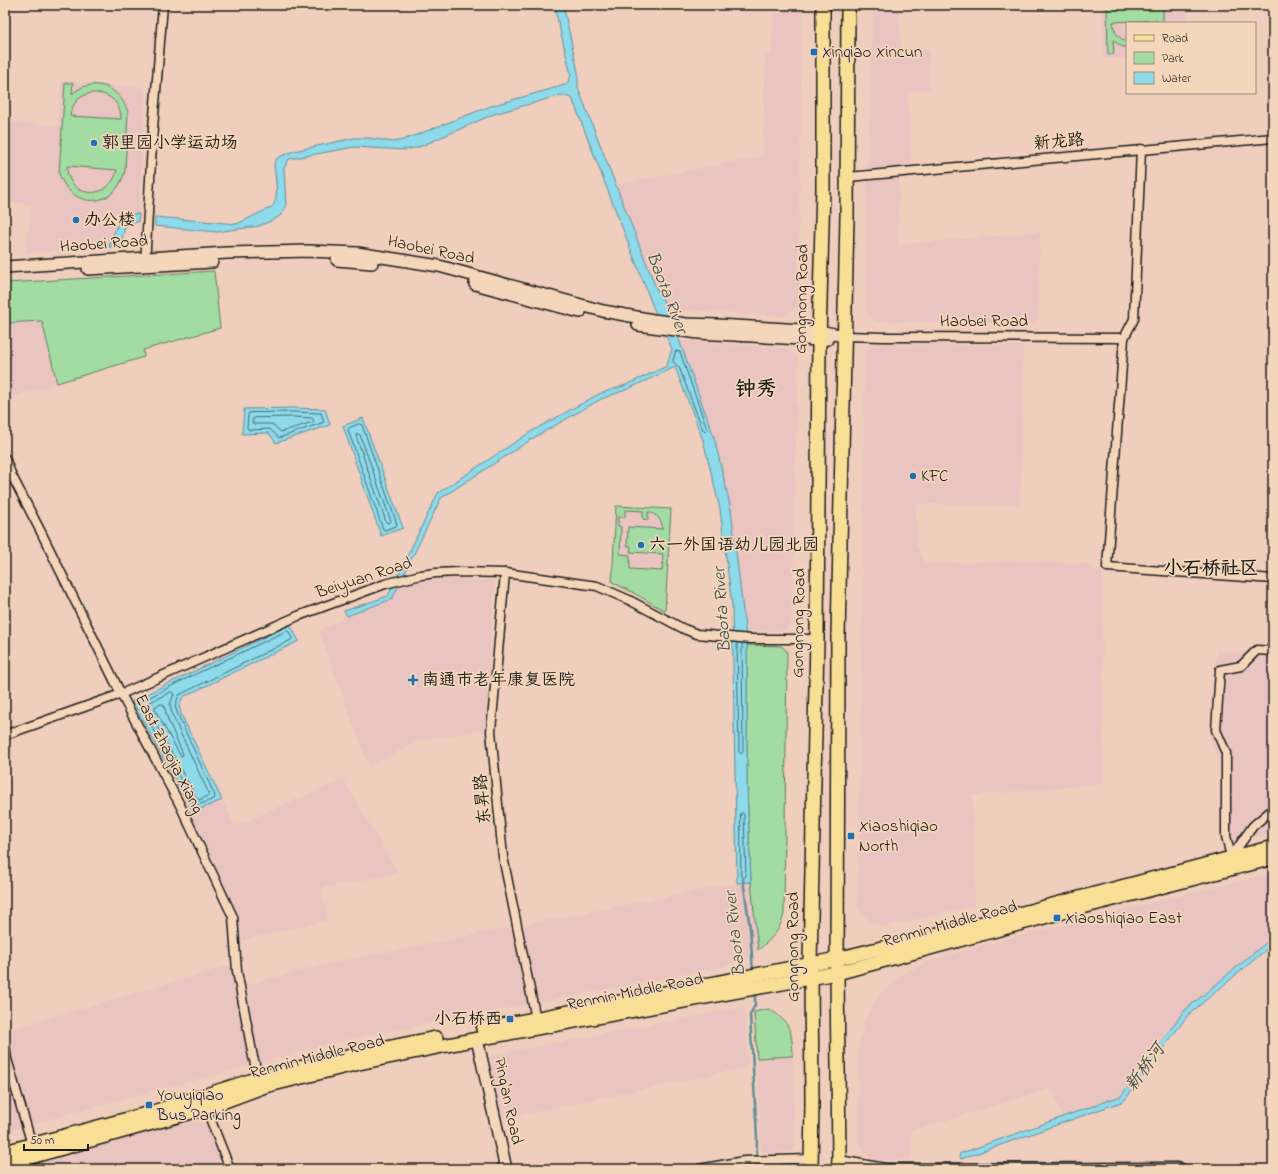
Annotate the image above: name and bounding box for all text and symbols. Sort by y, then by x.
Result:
legend [1126,22,1256,94]
text: Road [1162,30,1188,48]
place label: Xinqiao Xincun [822,40,922,65]
marker: Xinqiao Xincun [809,47,819,57]
text: Park [1162,50,1184,68]
text: Water [1162,70,1191,88]
street label: 新龙路 [1033,127,1085,157]
place label: 郭里园小学运动场 [102,131,238,156]
marker: 郭里园小学运动场 [89,138,99,148]
place label: 办公楼 [84,208,135,233]
marker: 办公楼 [71,215,81,225]
street label: Haobei Road [59,228,149,260]
street label: Haobei Road [385,229,477,271]
street label: Gongnong Road [789,243,817,354]
water label: Baota River [638,248,694,340]
street label: Haobei Road [940,309,1029,334]
district label: 钟秀 [735,375,777,405]
place label: KFC [921,464,948,489]
marker: KFC [908,471,918,481]
place label: 六一外国语幼儿园北园 [649,533,819,558]
marker: 六一外国语幼儿园北园 [636,540,646,550]
street label: Beiyuan Road [312,551,416,607]
district label: 小石桥社区 [1163,556,1259,583]
water label: Baota River [707,564,739,654]
street label: Gongnong Road [786,567,814,678]
place label: 南通市老年康复医院 [422,668,575,693]
marker: 南通市老年康复医院 [407,674,419,686]
street label: East Zhaojia Xiang [126,690,210,819]
street label: 东昇路 [468,773,498,825]
place label: Xiaoshiqiao North [859,814,938,859]
marker: Xiaoshiqiao North [846,831,856,841]
water label: Baota River [718,888,753,978]
street label: Gongnong Road [781,892,808,1002]
street label: Renmin Middle Road [880,894,1021,954]
place label: Xiaoshiqiao East [1065,906,1182,931]
marker: Xiaoshiqiao East [1052,913,1062,923]
street label: Renmin Middle Road [565,966,706,1017]
place label: 小石桥西 [434,1007,502,1032]
marker: 小石桥西 [505,1014,515,1024]
street label: Renmin Middle Road [247,1028,388,1086]
water label: 新桥河 [1120,1036,1174,1097]
street label: Ping'an Road [485,1055,530,1148]
place label: Youyiqiao Bus Parking [156,1083,241,1130]
marker: Youyiqiao Bus Parking [144,1100,154,1110]
scale bar [24,1126,88,1152]
text: 50 m [30,1132,54,1150]

